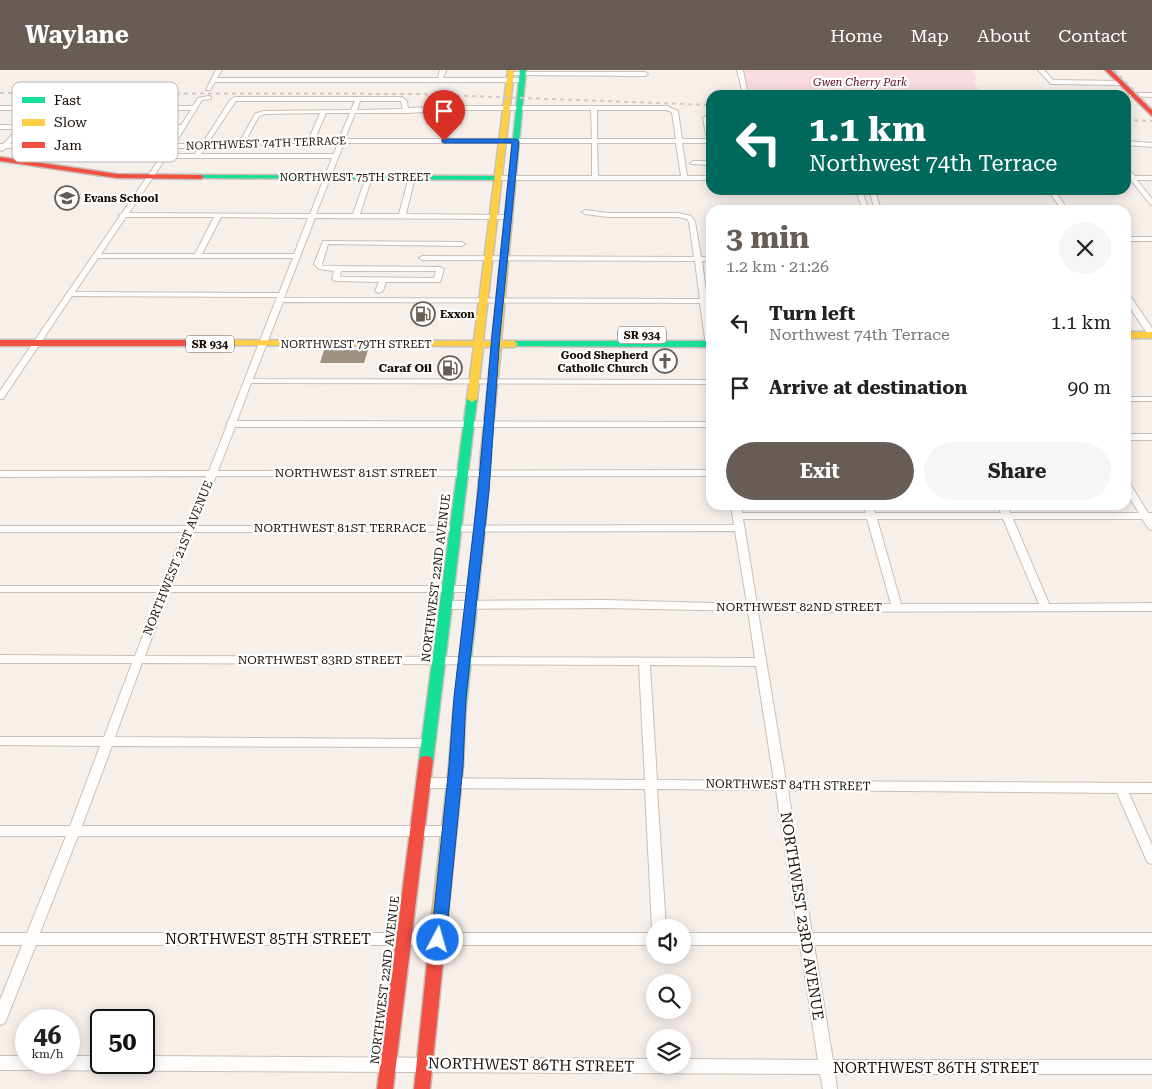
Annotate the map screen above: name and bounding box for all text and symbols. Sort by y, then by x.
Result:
text: Waylane [25,21,129,49]
text: Home [830,25,882,46]
text: Map [910,25,949,46]
text: About [977,25,1030,46]
text: Contact [1058,25,1127,46]
park label: Gwen Cherry Park [813,76,907,89]
legend [12,82,178,162]
pin [423,90,465,141]
text: Fast [54,92,81,108]
icon: arrive [430,97,458,125]
text: 1.1 km [809,109,926,150]
icon: left [726,110,791,175]
text: Slow [54,114,87,130]
street label: NORTHWEST 74TH TERRACE [186,134,346,153]
text: Jam [54,137,82,153]
text: Northwest 74th Terrace [809,151,1057,176]
street label: NORTHWEST 75TH STREET [279,171,431,184]
school or university icon: Evans School [54,185,80,211]
place label: Evans School [84,192,159,205]
text: 3 min [726,220,809,255]
button: close [1059,222,1111,274]
text: 1.2 km · 21:26 [726,257,829,276]
fuel station icon: Exxon [410,301,436,327]
text: Turn left [769,302,855,325]
place label: Exxon [440,308,475,321]
icon: left [726,309,754,337]
text: 1.1 km [1051,311,1111,334]
text: Northwest 74th Terrace [769,325,950,344]
road number: SR 934 [618,326,666,344]
road number: SR 934 [186,336,234,352]
street label: NORTHWEST 79TH STREET [280,338,432,351]
church icon: Good Shepherd Catholic Church [652,348,678,374]
place label: Good Shepherd Catholic Church [558,349,649,375]
fuel station icon: Caraf Oil [437,355,463,381]
place label: Caraf Oil [378,361,432,375]
icon: arrive [726,374,754,402]
text: Arrive at destination [769,376,967,399]
text: 90 m [1068,376,1111,399]
button: Exit [726,442,914,500]
button: Share [924,442,1111,500]
street label: NORTHWEST 81ST STREET [275,466,437,480]
street label: NORTHWEST 21ST AVENUE [140,478,216,638]
street label: NORTHWEST 22ND AVENUE [419,493,453,663]
street label: NORTHWEST 81ST TERRACE [254,521,426,535]
street label: NORTHWEST 82ND STREET [716,600,882,614]
street label: NORTHWEST 83RD STREET [238,653,402,667]
street label: NORTHWEST 84TH STREET [705,777,871,793]
street label: NORTHWEST 23RD AVENUE [777,811,827,1021]
street label: NORTHWEST 22ND AVENUE [368,895,402,1065]
position arrow [411,913,463,965]
map controls [646,919,691,1074]
button: sound [646,919,691,964]
street label: NORTHWEST 85TH STREET [165,930,371,948]
button: search [646,974,691,1019]
speed limit sign: 50 [90,1009,155,1074]
text: 46 [33,1021,62,1050]
button: layers [646,1029,691,1074]
text: km/h [31,1047,64,1061]
street label: NORTHWEST 86TH STREET [428,1054,634,1076]
street label: NORTHWEST 86TH STREET [833,1059,1039,1077]

